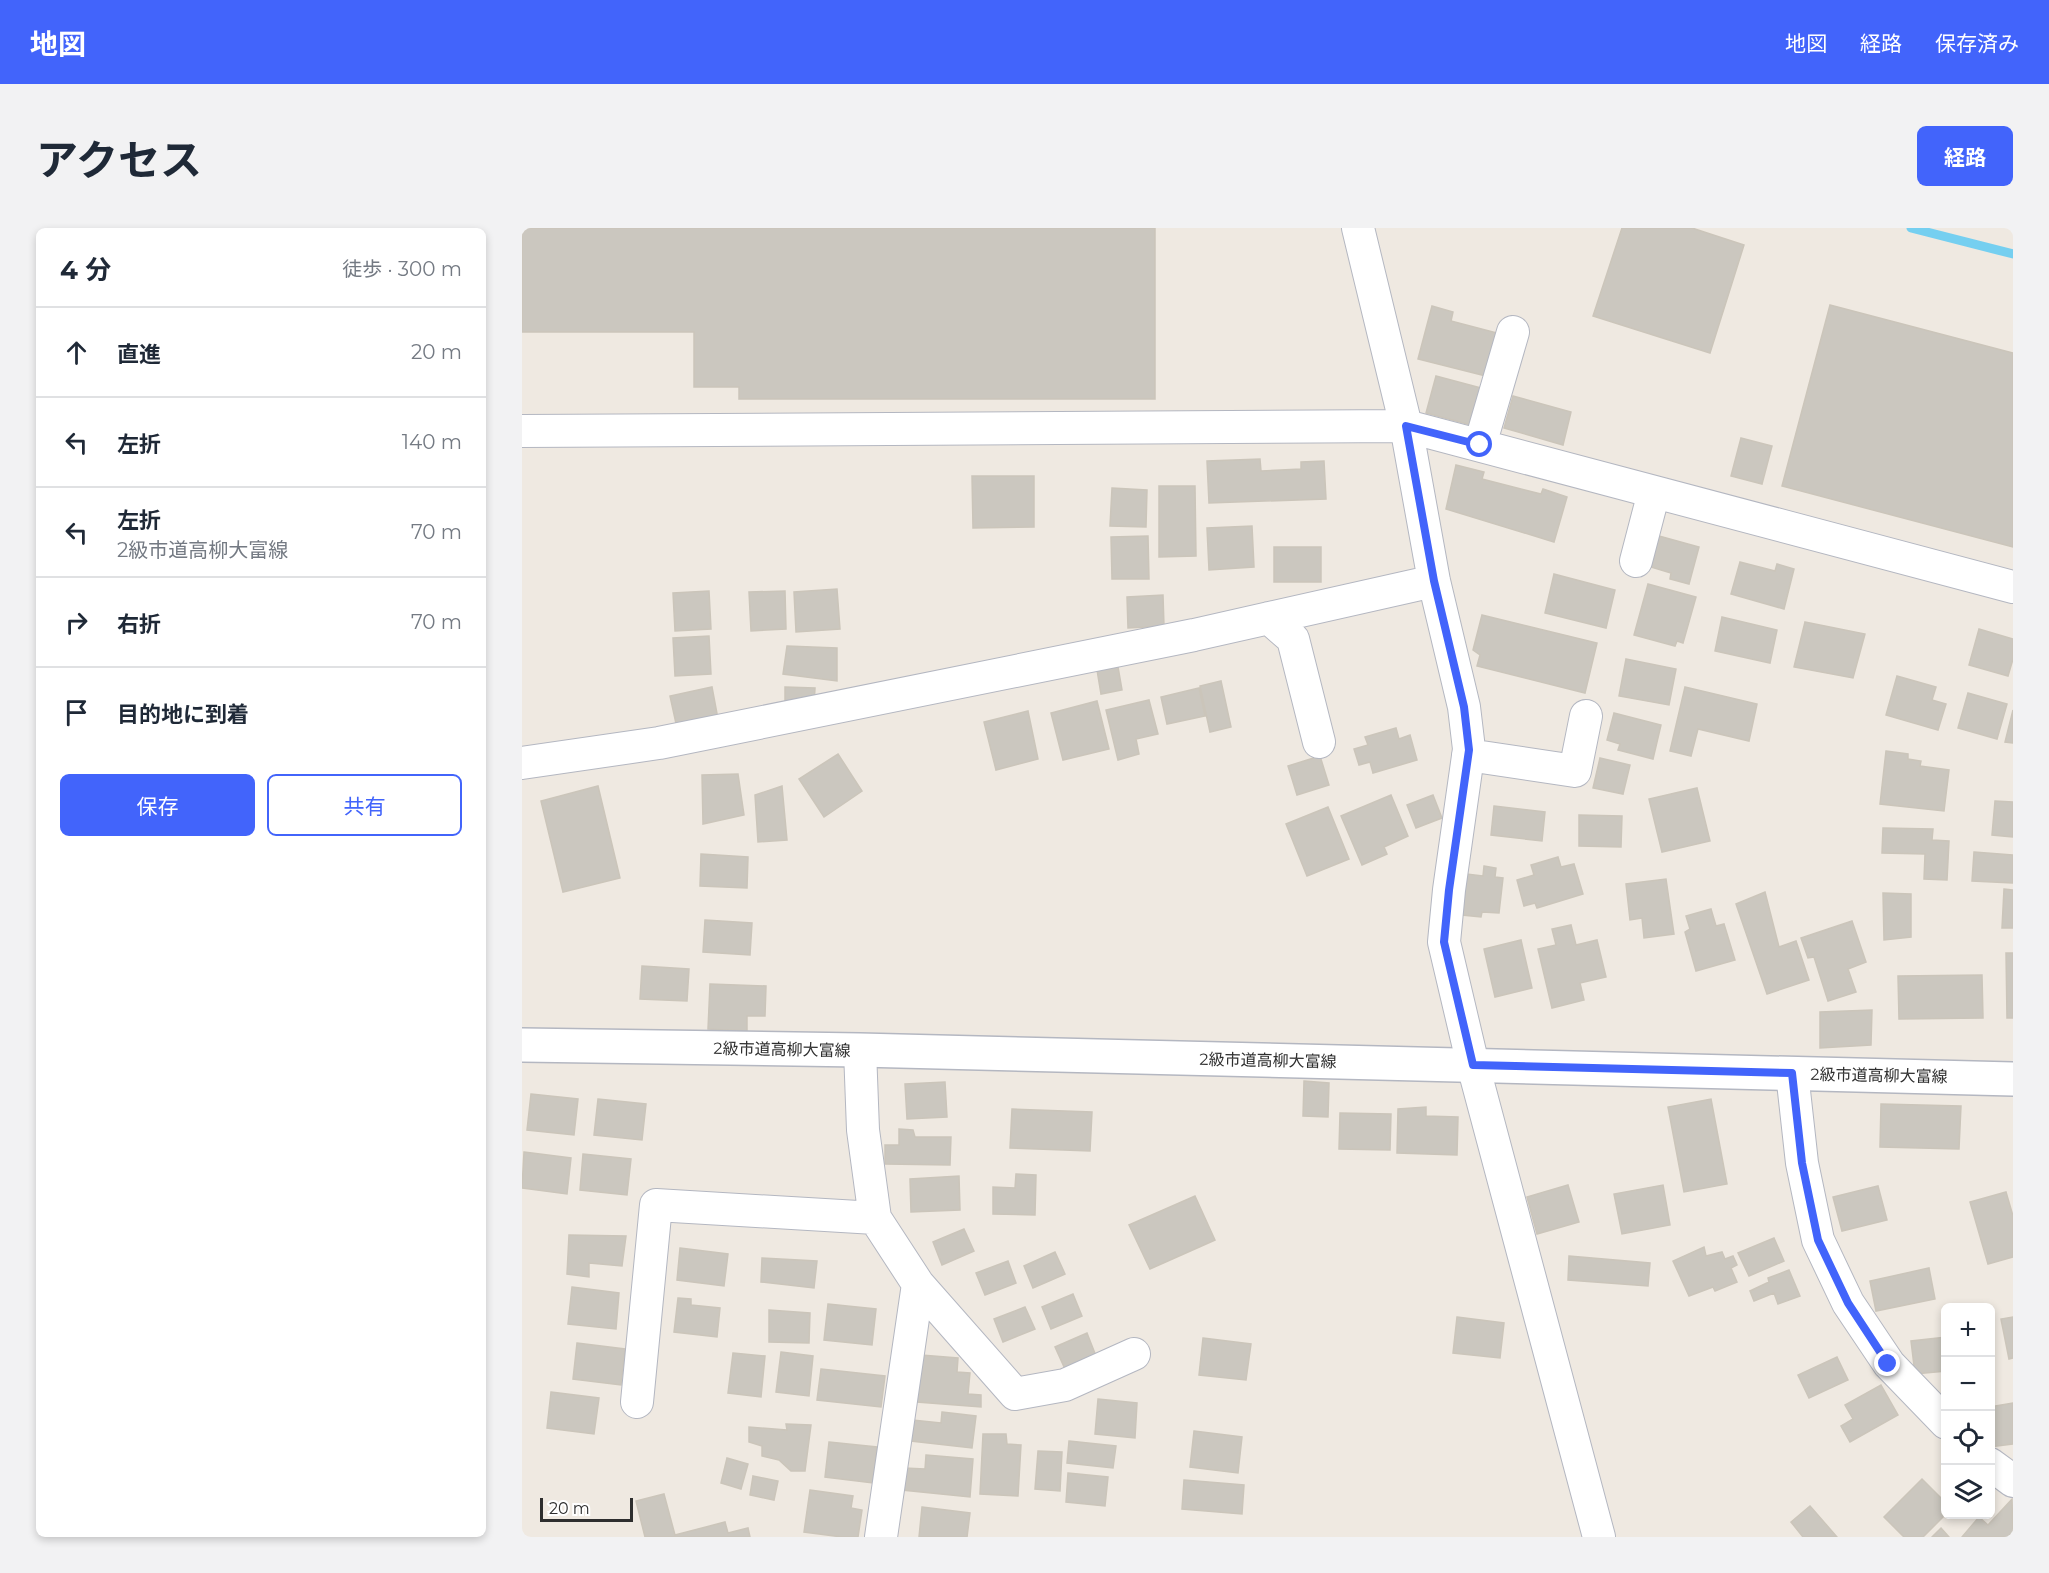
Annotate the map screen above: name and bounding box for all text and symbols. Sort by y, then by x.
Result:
text: 地図 [30,27,86,61]
text: 地図 [1785,31,1827,56]
text: 経路 [1860,31,1902,56]
text: 保存済み [1935,31,2019,56]
button: 経路 [1917,126,2013,186]
text: アクセス [36,134,202,186]
text: 4 分 [60,254,111,286]
text: 徒歩 · 300 m [342,257,462,281]
icon: ahead [60,336,93,369]
text: 20 m [411,340,462,364]
text: 直進 [117,341,161,368]
icon: left [60,426,93,459]
text: 140 m [402,430,462,454]
text: 左折 [117,431,161,458]
route start [1466,431,1492,457]
text: 左折 [117,507,161,534]
icon: left [60,516,93,549]
text: 70 m [411,520,462,544]
text: 2級市道高柳大富線 [117,538,288,562]
icon: right [60,606,93,639]
text: 70 m [411,610,462,634]
text: 右折 [117,611,161,638]
icon: arrive [60,696,93,729]
text: 目的地に到着 [117,701,249,728]
button: 保存 [60,774,255,836]
button: 共有 [267,774,462,836]
street label: 2級市道高柳大富線 [713,1039,851,1060]
street label: 2級市道高柳大富線 [1199,1050,1337,1071]
street label: 2級市道高柳大富線 [1810,1065,1948,1086]
map controls [1941,1303,1995,1519]
button: + [1941,1303,1995,1357]
route end [1874,1350,1900,1376]
button: − [1941,1357,1995,1411]
button: locate [1941,1411,1995,1465]
button: layers [1941,1465,1995,1519]
scale bar [540,1495,633,1522]
text: 20 m [549,1499,590,1518]

